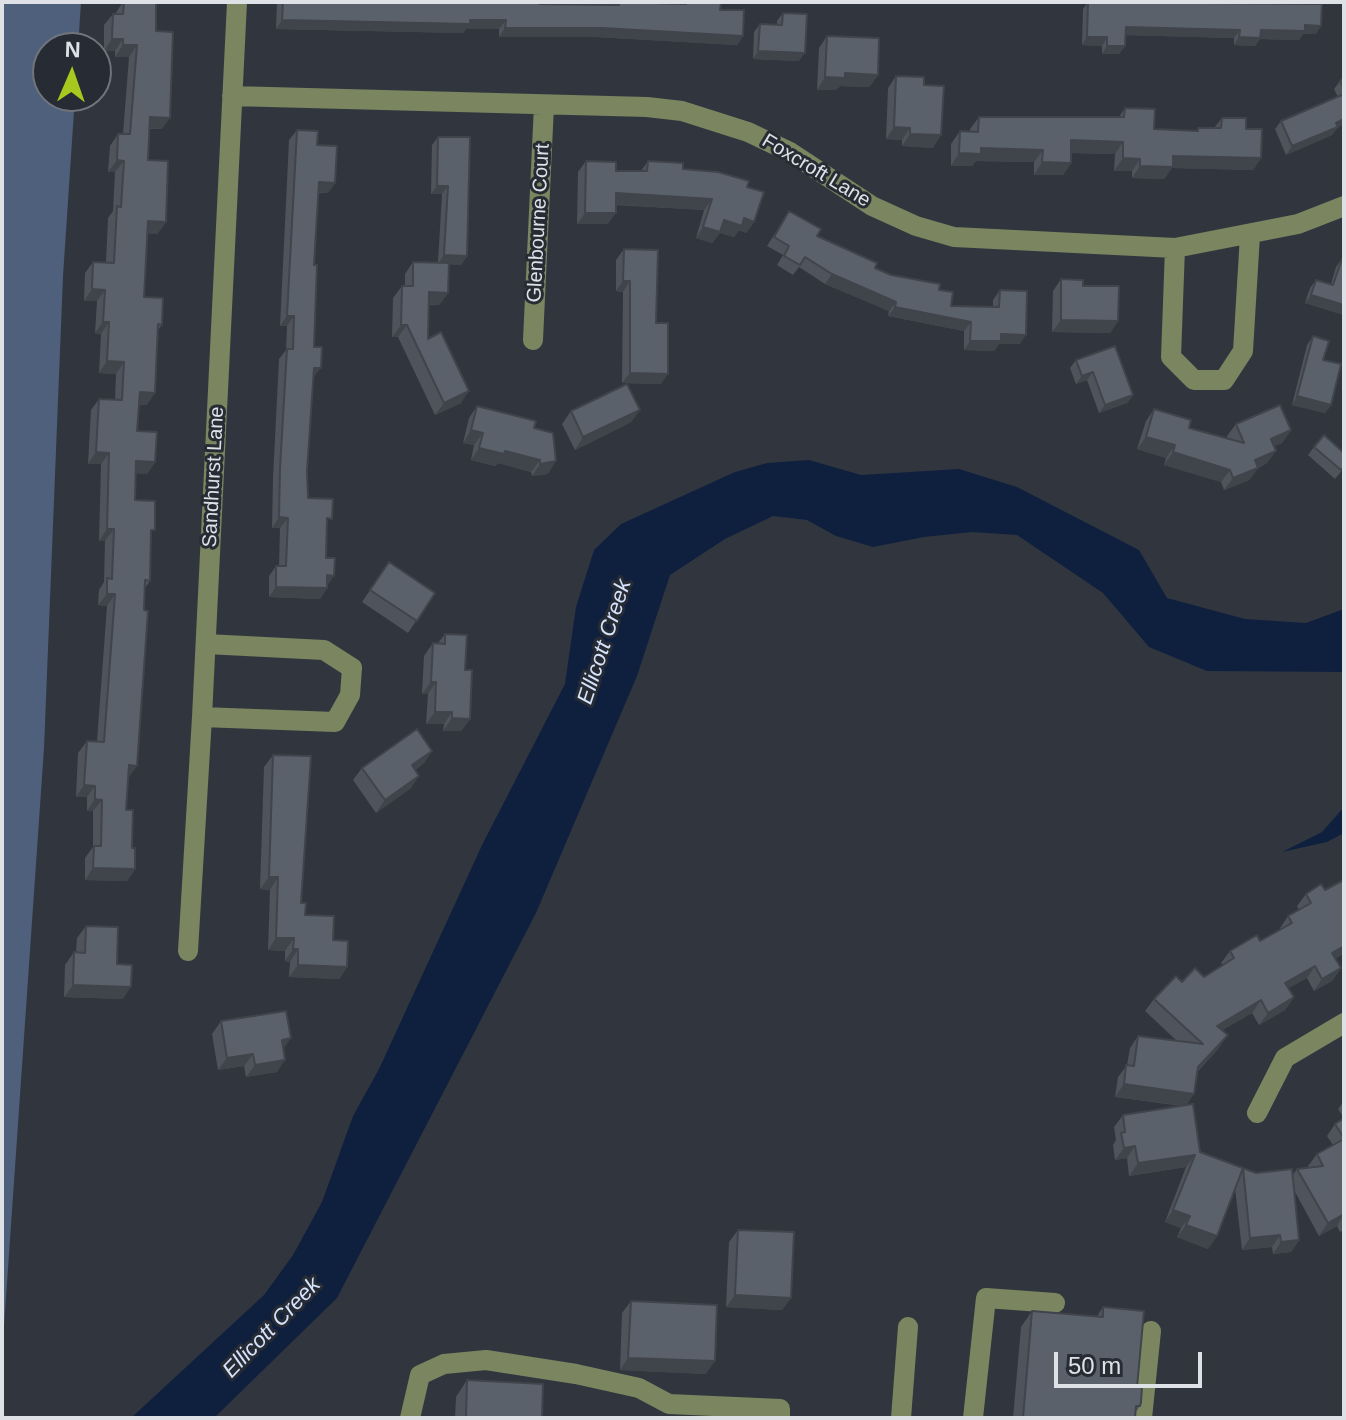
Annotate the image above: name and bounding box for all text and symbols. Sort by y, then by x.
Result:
north arrow [32,32,112,112]
text: N [64,37,81,62]
street label: Foxcroft Lane [757,129,875,213]
street label: Glenbourne Court [523,143,555,303]
street label: Sandhurst Lane [198,406,230,548]
water label: Ellicott Creek [572,576,638,708]
water label: Ellicott Creek [217,1272,327,1384]
scale bar [1058,1336,1206,1386]
text: 50 m [1068,1352,1121,1379]

